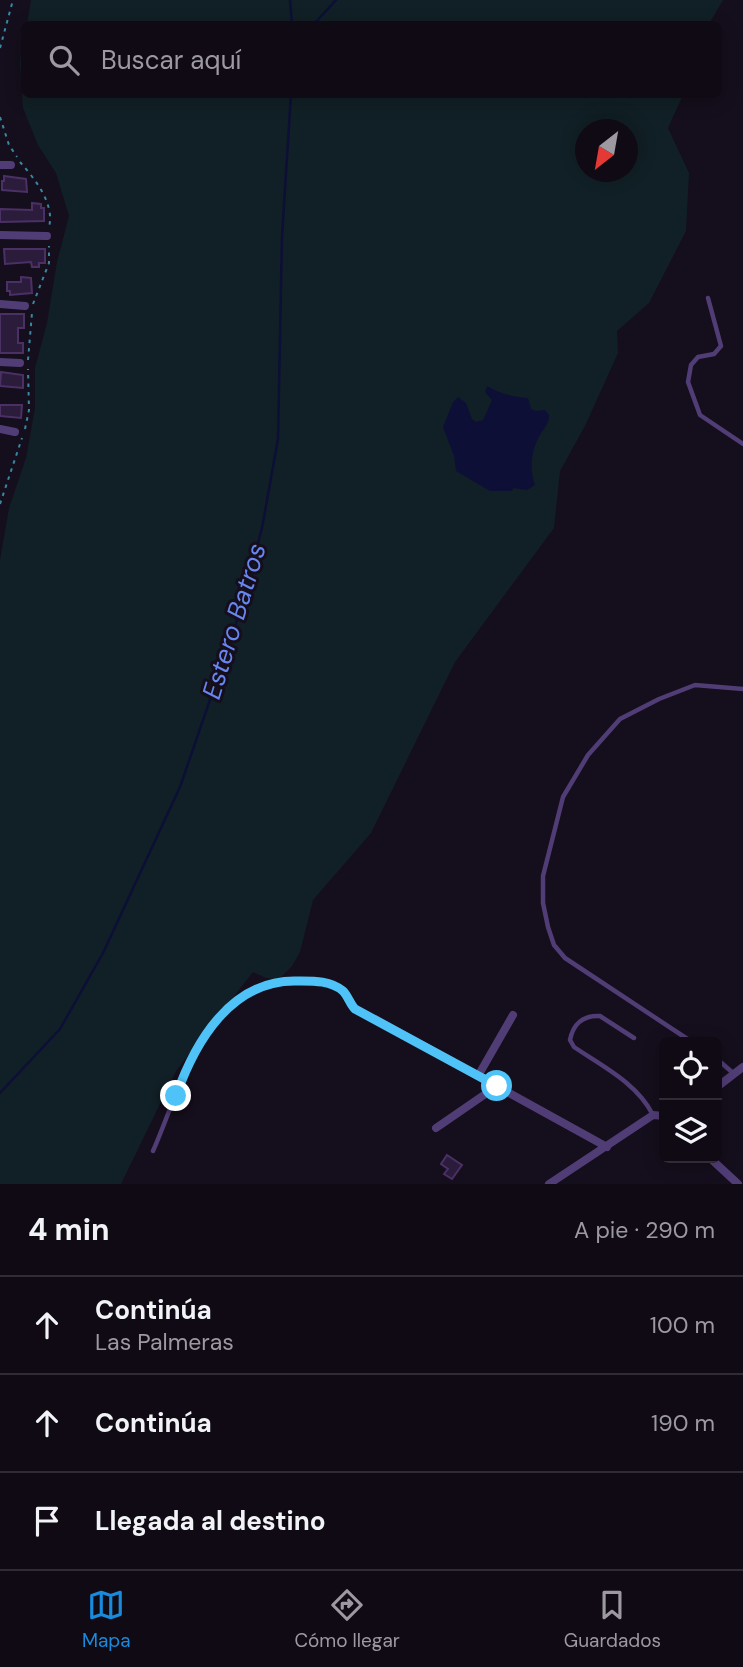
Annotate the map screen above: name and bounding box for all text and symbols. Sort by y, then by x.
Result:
search box [21,21,722,98]
icon: search [45,41,83,79]
text: Buscar aquí [101,43,241,77]
north arrow [575,119,638,182]
water label: Estero Batros [194,539,274,703]
map controls [659,1037,722,1163]
button: locate [659,1037,722,1100]
route start [481,1070,512,1101]
route end [160,1080,191,1111]
button: layers [659,1100,722,1163]
text: 4 min [28,1210,110,1249]
text: A pie · 290 m [574,1215,715,1245]
text: Continúa [95,1293,212,1327]
icon: ahead [28,1306,66,1344]
text: 100 m [650,1310,715,1340]
text: Las Palmeras [95,1327,234,1357]
icon: ahead [28,1404,66,1442]
text: Continúa [95,1406,212,1440]
text: 190 m [651,1408,715,1438]
icon: arrive [28,1502,66,1540]
text: Llegada al destino [95,1504,326,1538]
tab: Mapa [82,1586,131,1653]
tab: Cómo llegar [294,1586,400,1653]
tab: Guardados [564,1586,661,1653]

